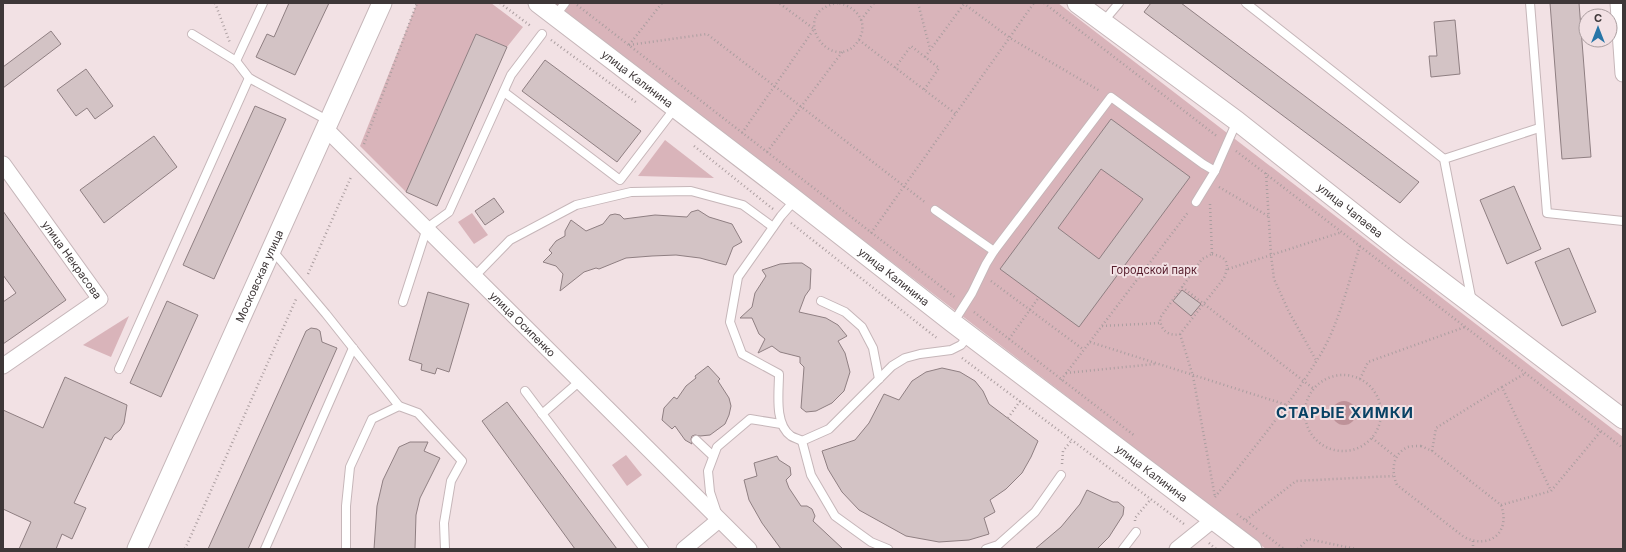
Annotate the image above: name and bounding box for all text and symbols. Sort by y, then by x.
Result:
north arrow [1578,8,1618,48]
text: С [1594,11,1602,25]
street label: улица Калинина [599,47,676,111]
street label: улица Чапаева [1315,180,1386,241]
street label: улица Некрасова [39,218,105,302]
street label: Московская улица [232,228,286,325]
street label: улица Калинина [855,245,932,309]
park label: Городской парк [1111,263,1197,277]
street label: улица Осипенко [487,288,559,360]
district label: СТАРЫЕ ХИМКИ [1276,403,1414,422]
street label: улица Калинина [1113,441,1190,505]

